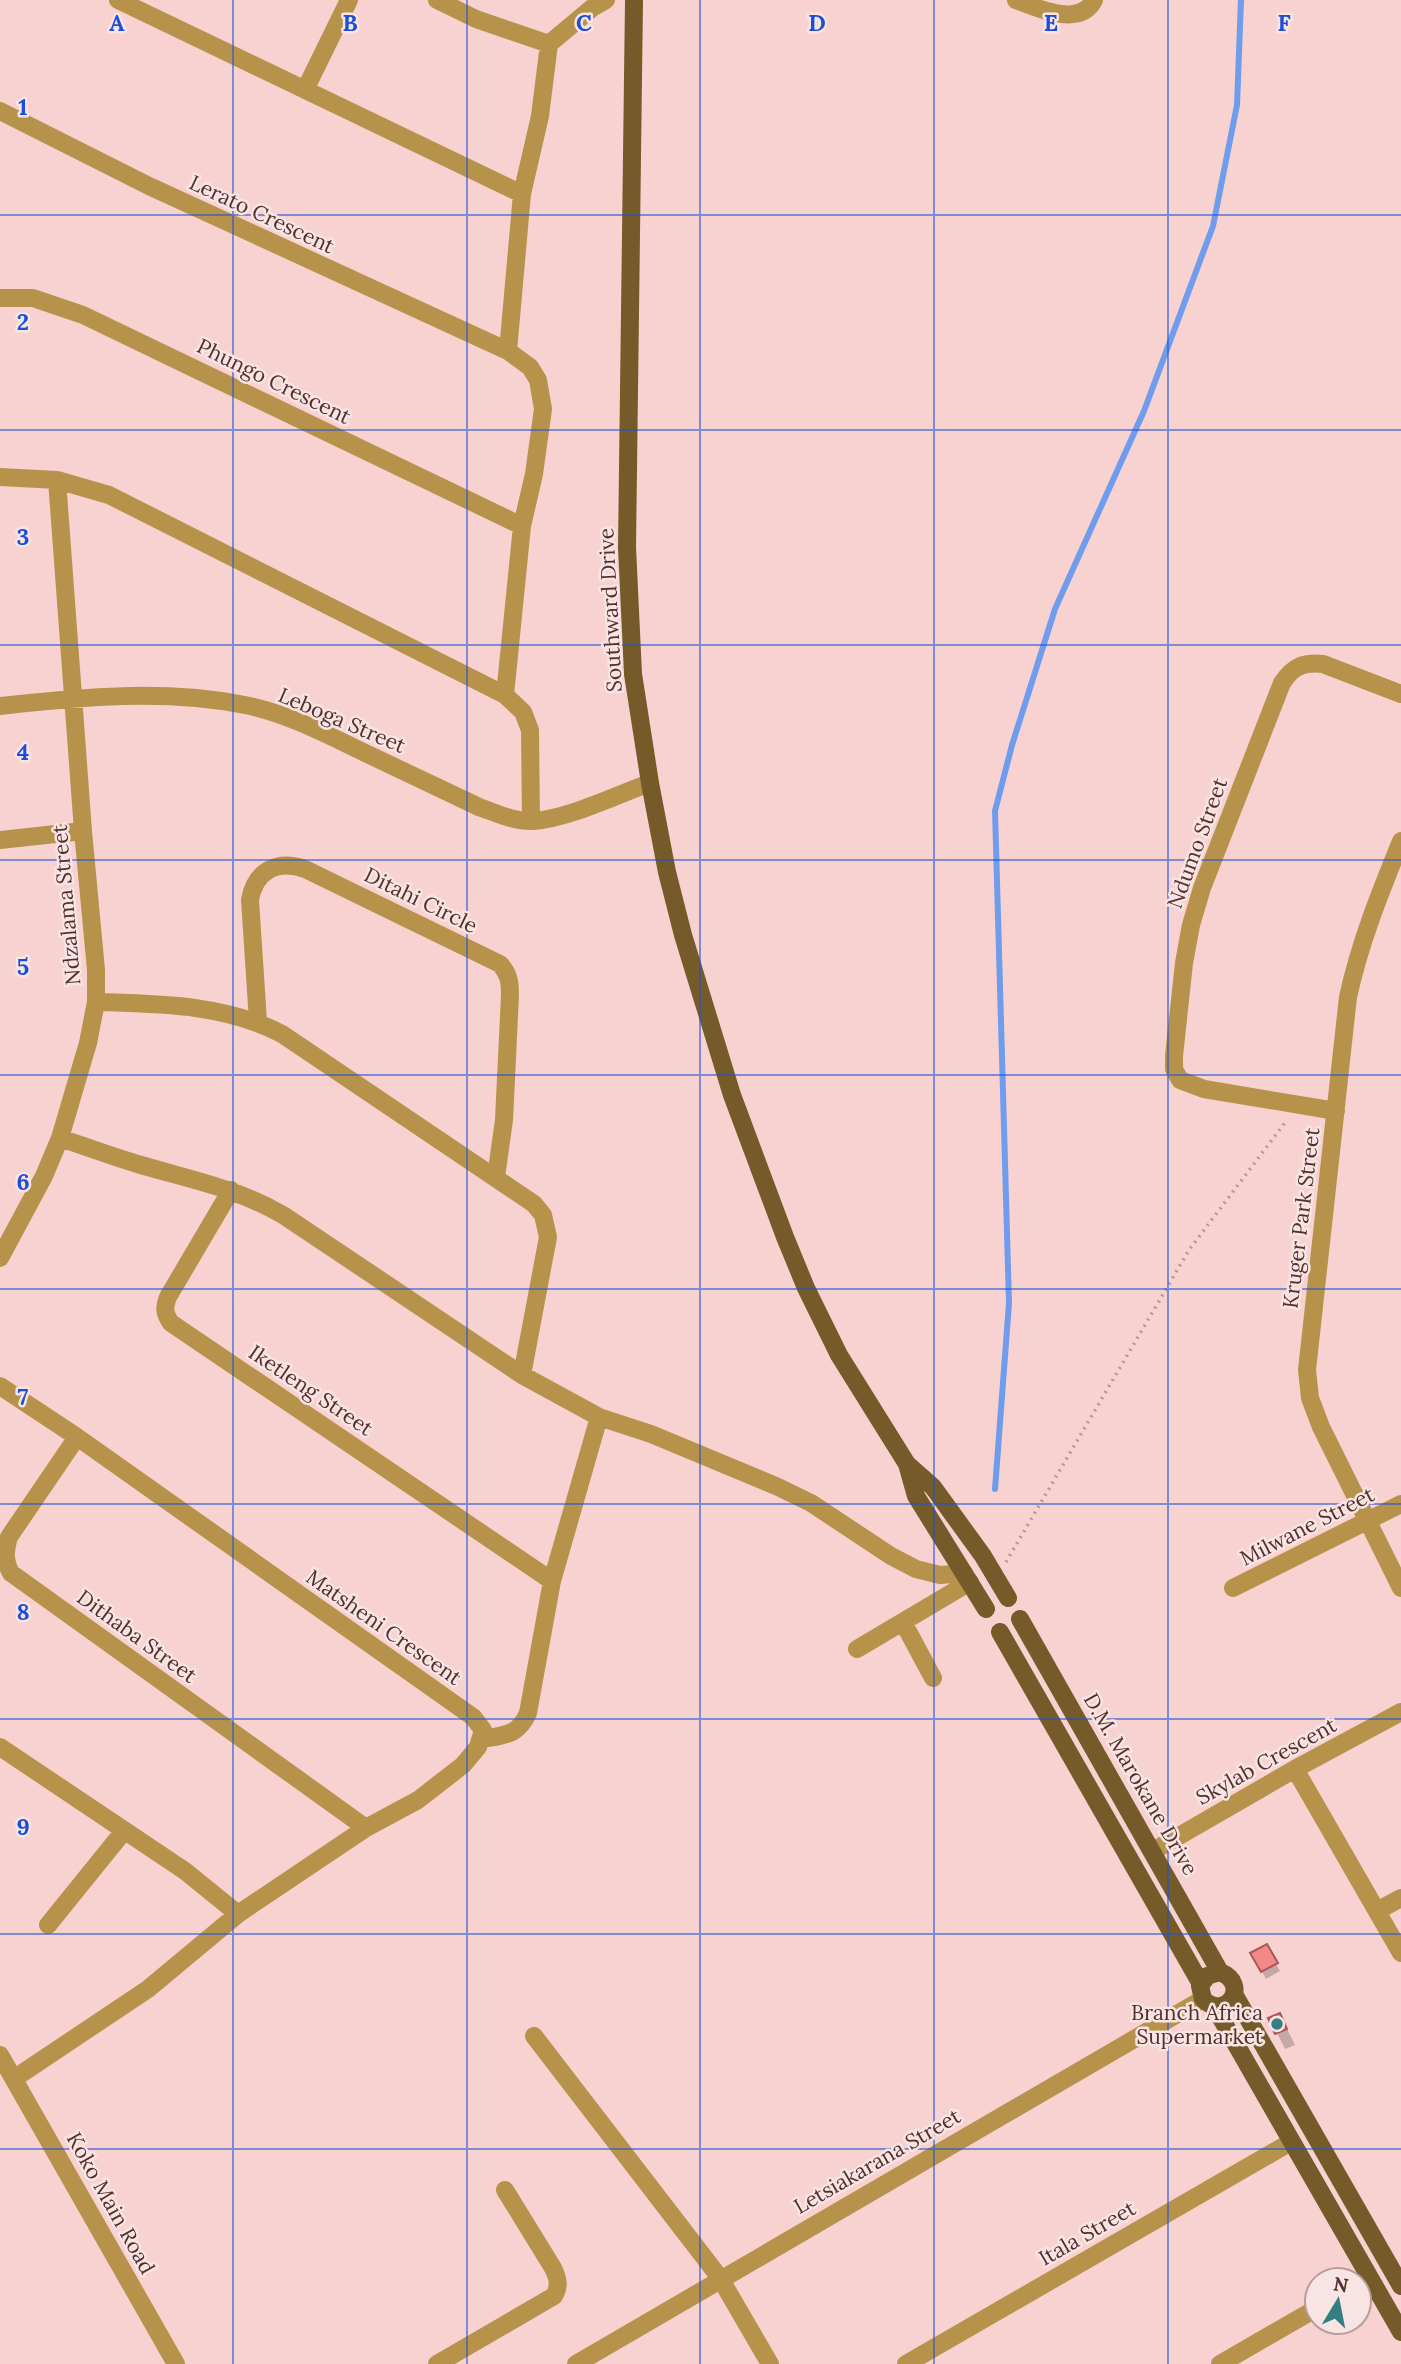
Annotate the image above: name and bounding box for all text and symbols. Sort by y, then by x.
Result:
text: A [109,8,125,37]
text: B [342,8,358,37]
text: C [576,8,592,37]
text: D [808,8,826,37]
text: E [1044,8,1058,37]
text: F [1277,8,1291,37]
text: 1 [18,92,28,121]
street label: Lerato Crescent [185,169,340,260]
text: 2 [17,307,29,336]
street label: Phungo Crescent [193,332,356,430]
text: 3 [17,522,29,551]
street label: Southward Drive [592,527,628,693]
street label: Leboga Street [274,681,410,759]
text: 4 [17,737,29,766]
street label: Ndumo Street [1161,773,1233,912]
street label: Ndzalama Street [45,823,86,986]
street label: Ditahi Circle [360,861,482,939]
text: 5 [17,952,29,981]
street label: Kruger Park Street [1276,1125,1326,1310]
text: 6 [16,1167,30,1196]
street label: Iketleng Street [244,1339,379,1442]
text: 7 [18,1382,29,1411]
street label: Milwane Street [1235,1480,1380,1571]
street label: Matsheni Crescent [301,1563,468,1691]
street label: Dithaba Street [72,1583,203,1689]
text: 8 [16,1597,30,1626]
street label: D.M. Marokane Drive [1078,1688,1204,1880]
street label: Skylab Crescent [1191,1711,1342,1811]
text: 9 [16,1812,30,1841]
place label: Branch Africa Supermarket [1131,1999,1264,2050]
marker: Branch Africa Supermarket [1269,2016,1285,2032]
street label: Letsiakarana Street [789,2102,966,2220]
street label: Koko Main Road [61,2127,161,2279]
street label: Itala Street [1034,2194,1141,2272]
north arrow [1303,2266,1373,2336]
text: N [1332,2271,1351,2297]

